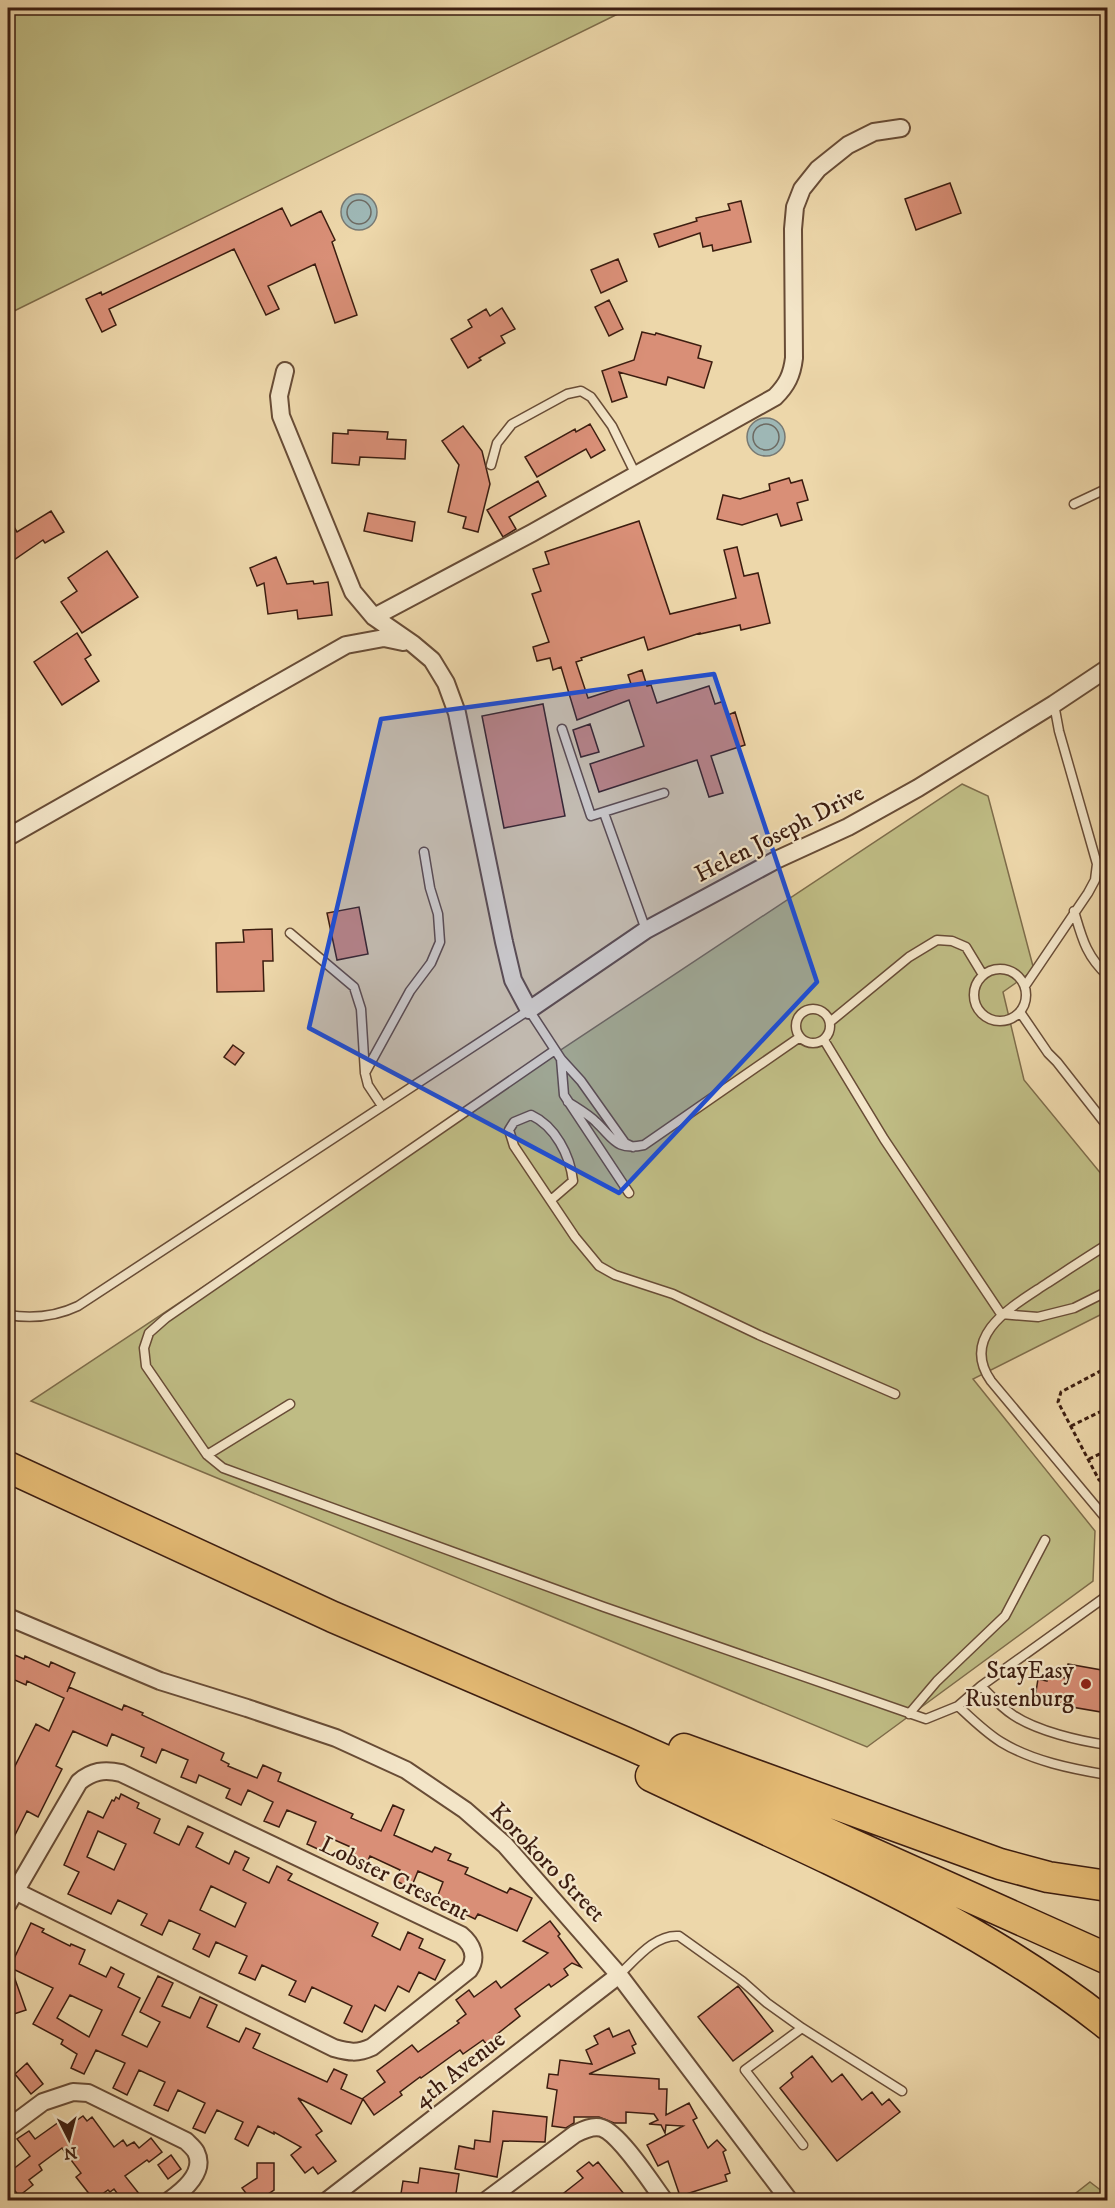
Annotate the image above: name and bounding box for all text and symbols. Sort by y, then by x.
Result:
street label: Helen Joseph Drive [690,778,869,890]
place label: StayEasy Rustenburg [965,1656,1075,1714]
marker: StayEasy Rustenburg [1079,1677,1093,1691]
street label: Korokoro Street [483,1797,612,1929]
street label: Lobster Crescent [315,1830,475,1928]
street label: 4th Avenue [408,2025,512,2115]
north arrow [39,2109,99,2169]
text: N [63,2142,78,2164]

